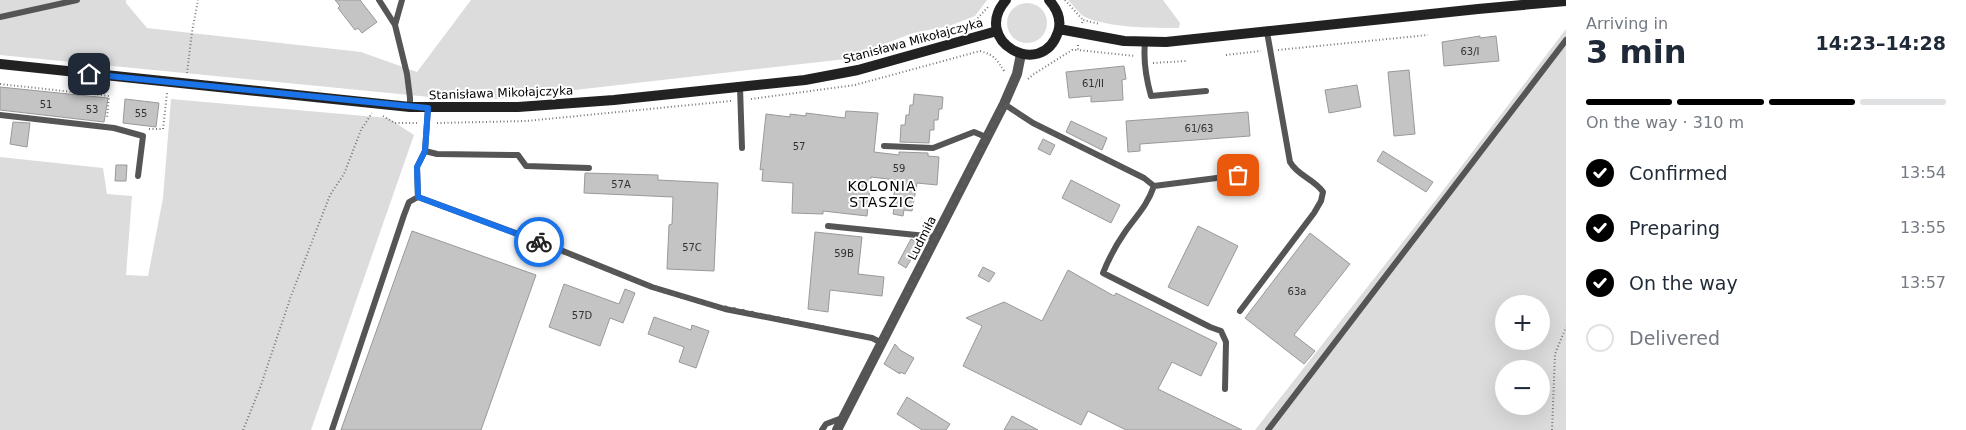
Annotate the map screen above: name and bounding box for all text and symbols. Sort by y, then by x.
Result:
text: Arriving in [1586,14,1668,33]
street label: Stanisława Mikołajczyka [841,16,985,66]
text: 14:23–14:28 [1816,32,1946,54]
text: 3 min [1586,33,1687,71]
house number: 63/I [1460,46,1480,57]
pin [68,53,110,95]
icon: home [75,60,103,88]
house number: 61/II [1082,78,1104,89]
street label: Stanisława Mikołajczyka [429,83,573,103]
house number: 51 [40,99,52,110]
house number: 53 [86,104,98,115]
house number: 55 [135,108,147,119]
text: On the way · 310 m [1586,113,1744,132]
house number: 61/63 [1185,123,1213,134]
house number: 57 [793,141,805,152]
pin [1217,154,1259,196]
icon: check [1586,159,1614,187]
icon: bag [1224,161,1252,189]
text: Confirmed [1629,162,1728,184]
house number: 59 [893,163,905,174]
text: 13:54 [1900,163,1946,182]
district label: KOLONIA STASZIC [848,178,916,210]
house number: 57A [611,179,631,190]
street label: Ludmiła [905,214,939,262]
icon: check [1586,214,1614,242]
courier [514,217,564,267]
text: Preparing [1629,217,1720,239]
text: 13:55 [1900,218,1946,237]
icon: bike [525,228,553,256]
house number: 57C [682,242,702,253]
house number: 59B [834,248,854,259]
icon: check [1586,269,1614,297]
text: On the way [1629,272,1738,294]
text: 13:57 [1900,273,1946,292]
house number: 63a [1288,286,1306,297]
map controls [1495,295,1550,415]
button: + [1495,295,1550,350]
house number: 57D [572,310,593,321]
text: Delivered [1629,327,1720,349]
button: − [1495,360,1550,415]

